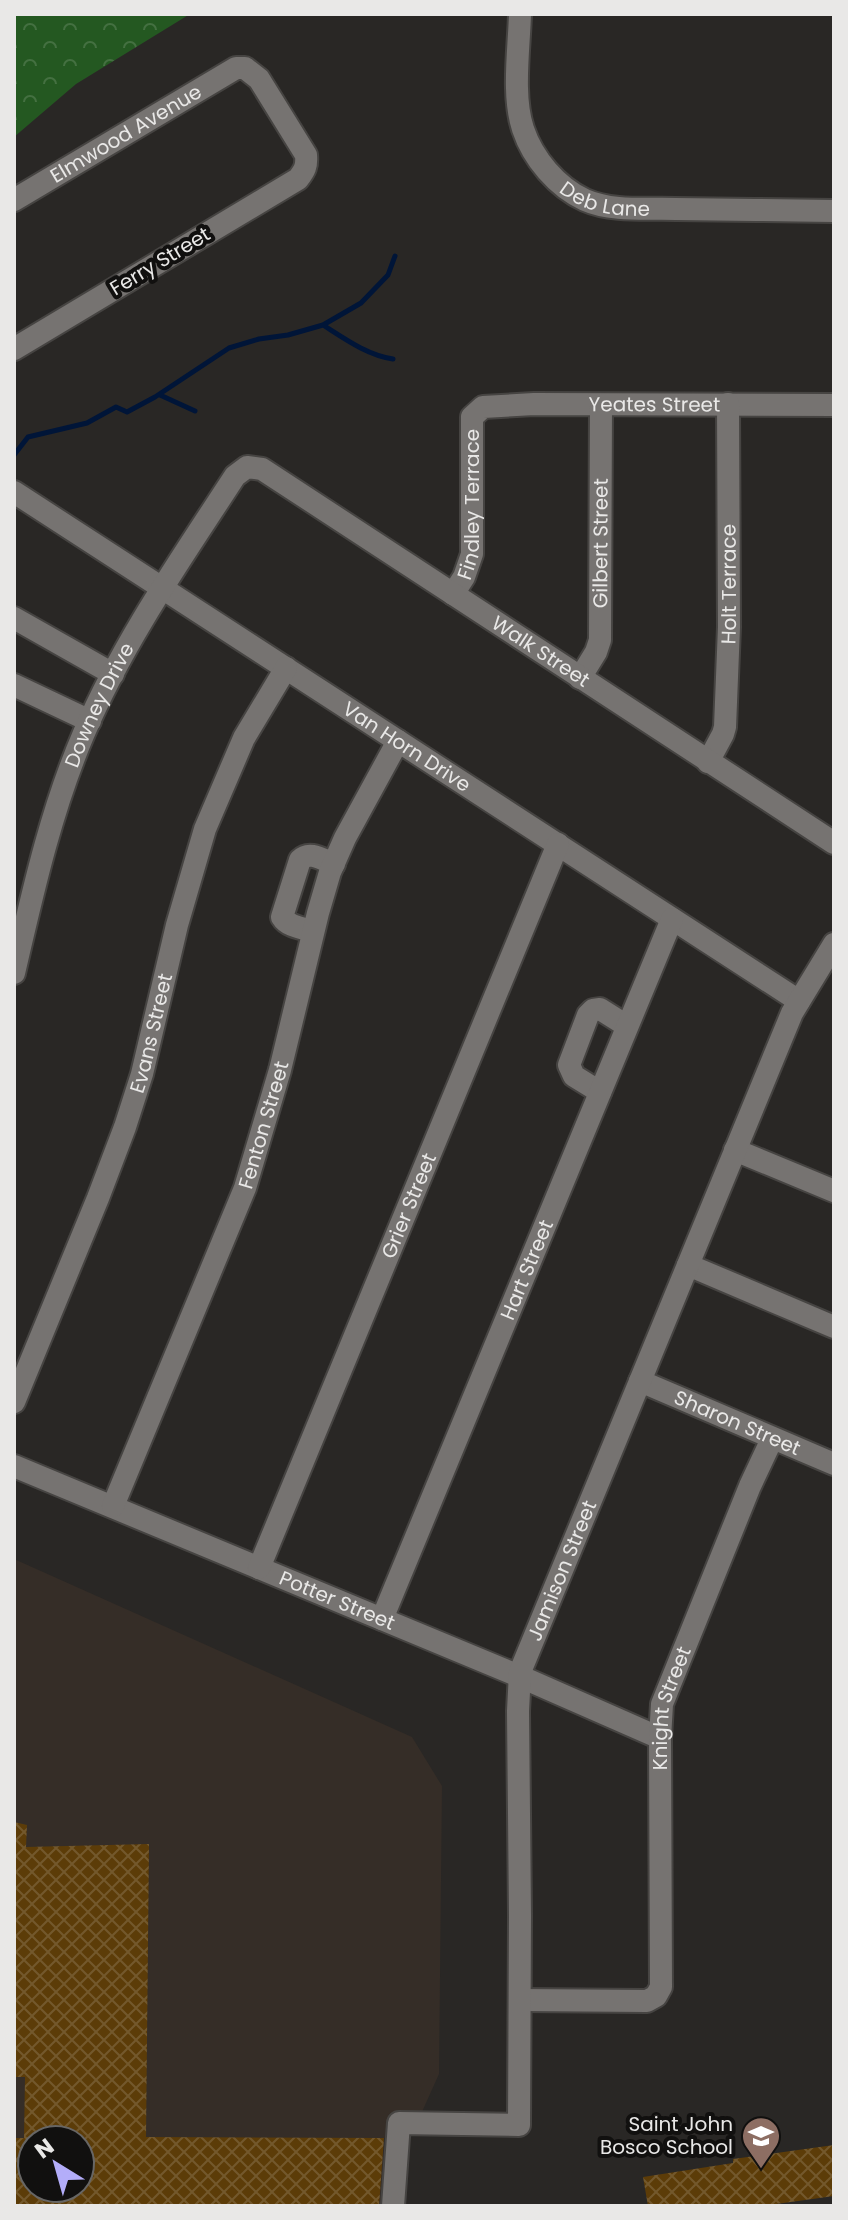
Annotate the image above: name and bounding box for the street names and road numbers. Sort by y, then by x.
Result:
street label: Elmwood Avenue [45,78,207,190]
street label: Deb Lane [554,175,650,223]
street label: Ferry Street [105,220,215,302]
street label: Yeates Street [589,390,720,419]
street label: Findley Terrace [450,429,486,584]
street label: Gilbert Street [586,478,615,608]
street label: Holt Terrace [714,524,743,645]
street label: Walk Street [486,609,595,694]
street label: Downey Drive [58,637,141,771]
street label: Van Horn Drive [337,695,476,799]
street label: Evans Street [123,971,179,1097]
street label: Fenton Street [231,1058,296,1192]
street label: Grier Street [374,1149,443,1263]
street label: Hart Street [493,1215,560,1324]
street label: Sharon Street [670,1383,805,1462]
street label: Jamison Street [520,1496,603,1645]
street label: Potter Street [275,1564,399,1637]
street label: Knight Street [646,1642,698,1770]

